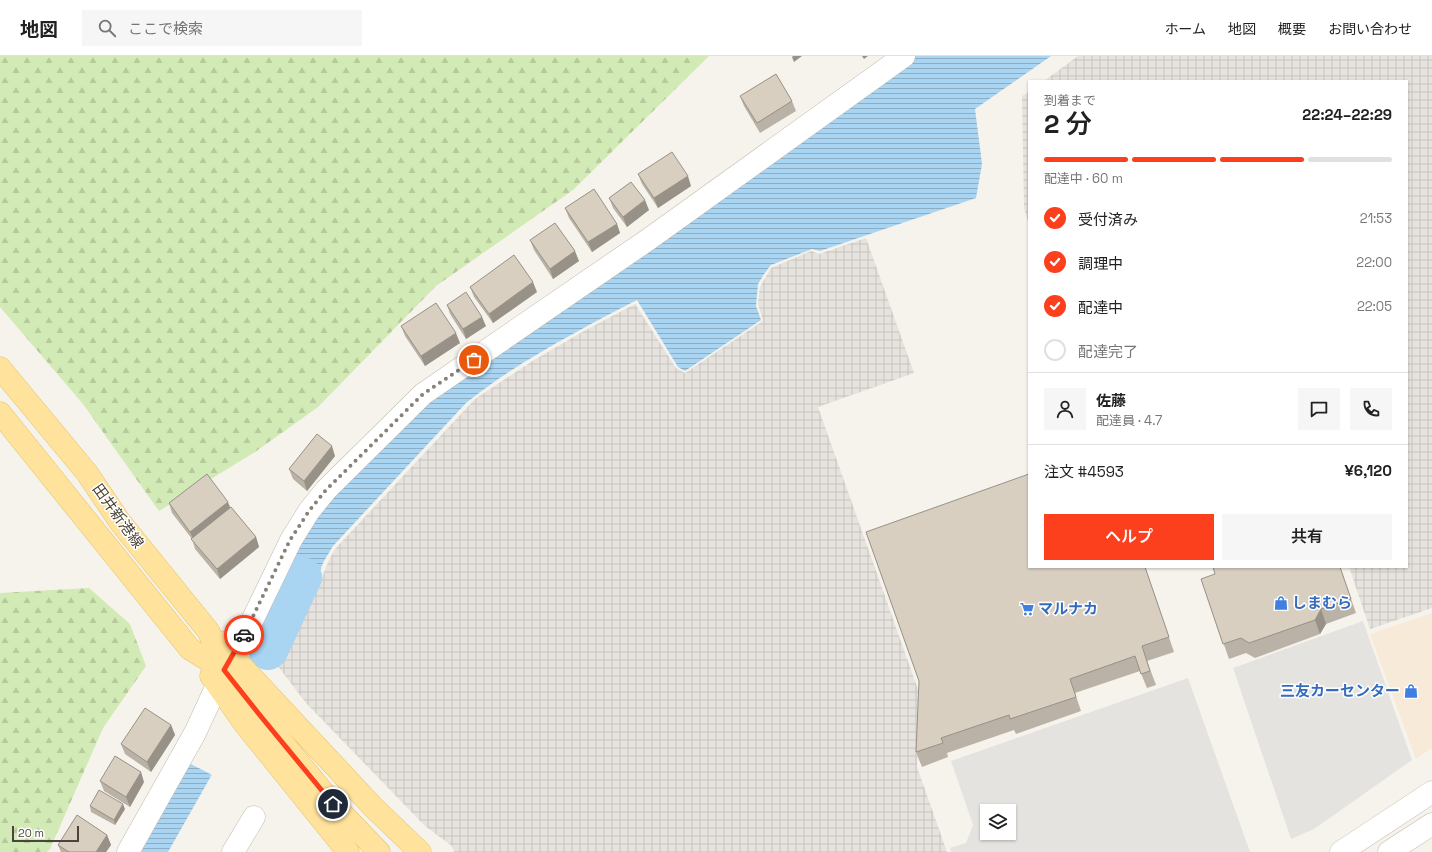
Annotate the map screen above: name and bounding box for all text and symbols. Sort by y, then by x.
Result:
search box [82,10,362,46]
text: 地図 [20,17,58,42]
icon: search [96,17,118,39]
text: ここで検索 [128,19,203,38]
text: ホーム [1164,20,1206,38]
text: 地図 [1228,20,1256,38]
text: 概要 [1278,20,1306,38]
text: お問い合わせ [1328,20,1412,38]
text: 到着まで [1044,92,1096,109]
text: 22:24–22:29 [1302,105,1392,124]
text: 2 分 [1044,107,1092,141]
text: 配達中 · 60 m [1044,170,1123,187]
icon: check [1044,207,1066,229]
text: 受付済み [1078,210,1138,229]
text: 21:53 [1360,210,1392,227]
icon: check [1044,251,1066,273]
text: 調理中 [1078,254,1123,273]
text: 22:00 [1356,254,1392,271]
icon: check [1044,295,1066,317]
text: 配達中 [1078,298,1123,317]
text: 22:05 [1357,298,1392,315]
text: 配達完了 [1078,342,1138,361]
pin [457,343,491,377]
icon: bag [463,349,485,371]
button: person [1044,388,1086,430]
button: chat [1298,388,1340,430]
button: phone [1350,388,1392,430]
text: 佐藤 [1096,391,1126,410]
text: 配達員 · 4.7 [1096,412,1162,429]
text: ¥6,120 [1344,461,1392,480]
text: 注文 #4593 [1044,462,1124,481]
street label: 田井新港線 [89,480,148,552]
button: ヘルプ [1044,514,1214,560]
button: 共有 [1222,514,1392,560]
place label: しまむら [1292,593,1352,612]
shop icon: しまむら [1273,595,1289,611]
place label: マルナカ [1038,599,1098,618]
supermarket icon: マルナカ [1019,601,1035,617]
courier [224,615,264,655]
icon: car [233,624,255,646]
place label: 三友カーセンター [1280,681,1400,700]
shop icon: 三友カーセンター [1403,683,1419,699]
pin [316,787,350,821]
icon: home [322,793,344,815]
map controls [980,804,1016,840]
button: layers [980,804,1016,840]
scale bar [12,824,79,843]
text: 20 m [18,826,44,840]

